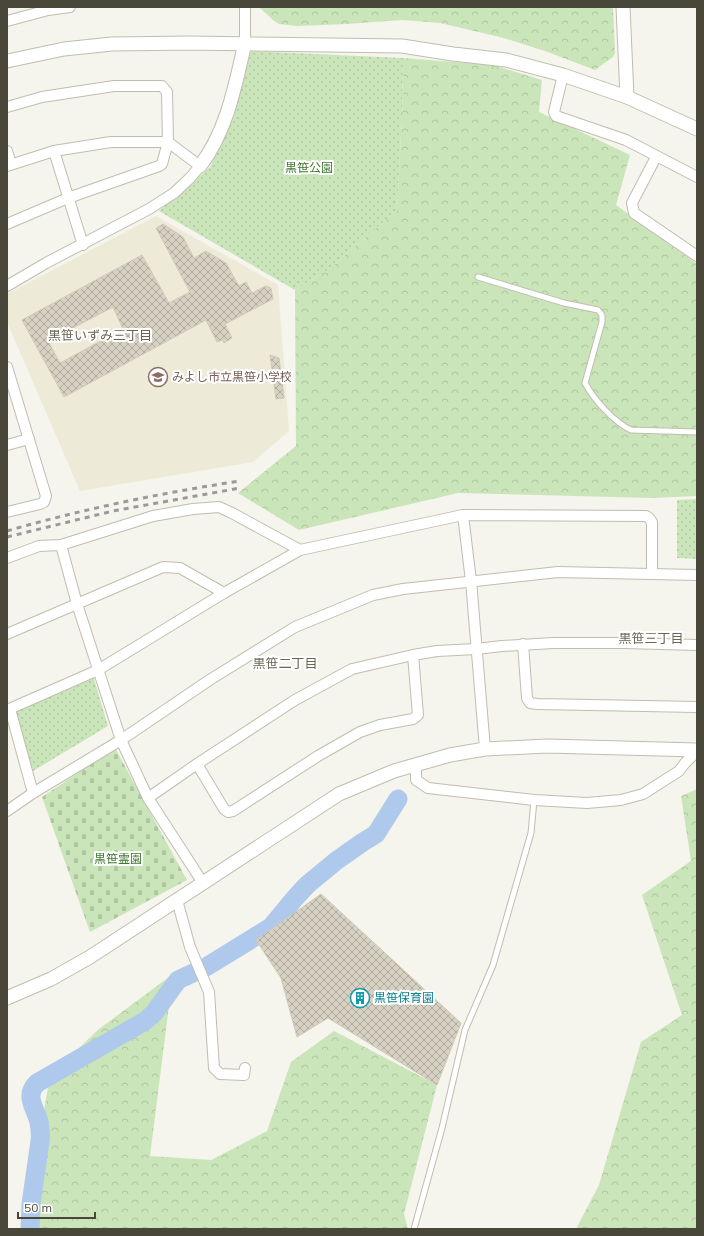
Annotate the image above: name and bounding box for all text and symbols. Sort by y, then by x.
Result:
park label: 黒笹公園 [285,160,333,175]
district label: 黒笹いずみ三丁目 [48,327,152,343]
school or university icon: みよし市立黒笹小学校 [147,366,169,388]
place label: みよし市立黒笹小学校 [172,369,292,384]
district label: 黒笹三丁目 [618,630,684,646]
district label: 黒笹二丁目 [252,655,318,671]
park label: 黒笹霊園 [94,851,142,866]
building icon: 黒笹保育園 [349,987,371,1009]
place label: 黒笹保育園 [374,990,434,1005]
scale bar [18,1194,95,1220]
text: 50 m [24,1200,52,1215]

